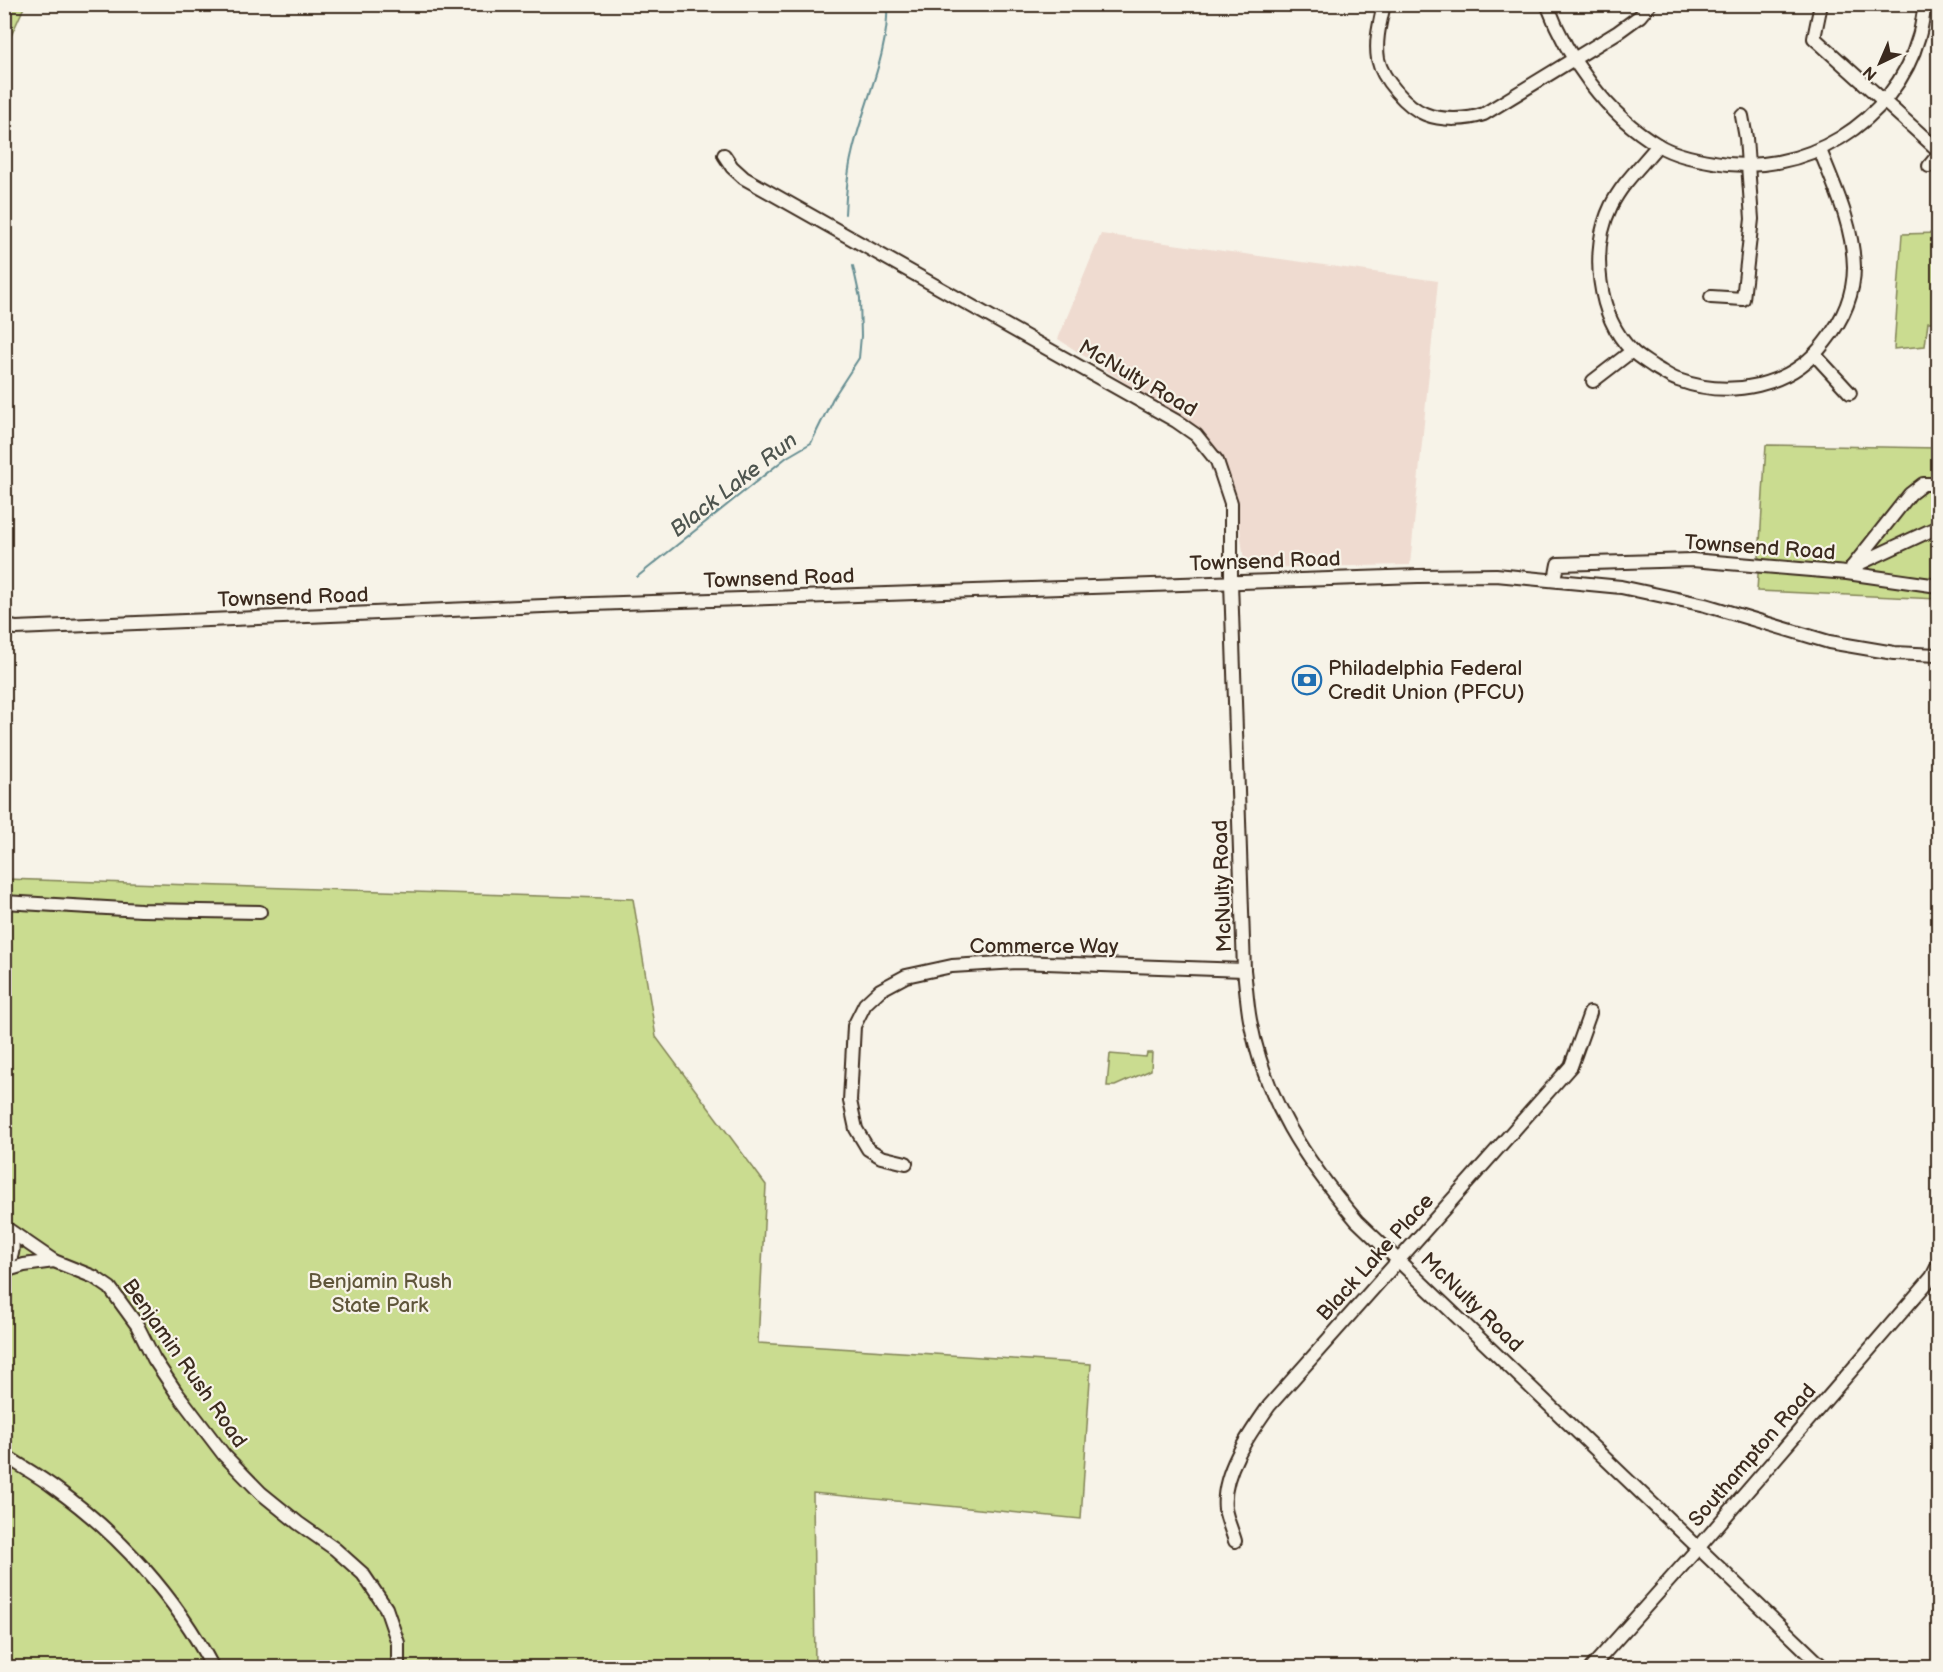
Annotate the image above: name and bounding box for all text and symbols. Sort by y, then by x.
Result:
north arrow [1850,33,1910,93]
text: N [1860,62,1882,84]
street label: McNulty Road [1074,334,1201,422]
water label: Black Lake Run [665,427,803,543]
street label: Townsend Road [1684,530,1836,565]
street label: Townsend Road [1189,546,1341,577]
street label: Townsend Road [703,563,855,594]
street label: Townsend Road [217,582,369,613]
place label: Philadelphia Federal Credit Union (PFCU) [1328,656,1525,705]
bank icon: Philadelphia Federal Credit Union (PFCU) [1291,664,1323,696]
street label: McNulty Road [1208,819,1237,953]
street label: Commerce Way [970,934,1119,959]
street label: Black Lake Place [1312,1189,1439,1326]
street label: McNulty Road [1415,1247,1528,1357]
park label: Benjamin Rush State Park [308,1269,452,1318]
street label: Benjamin Rush Road [117,1274,252,1453]
street label: Southampton Road [1683,1379,1821,1532]

